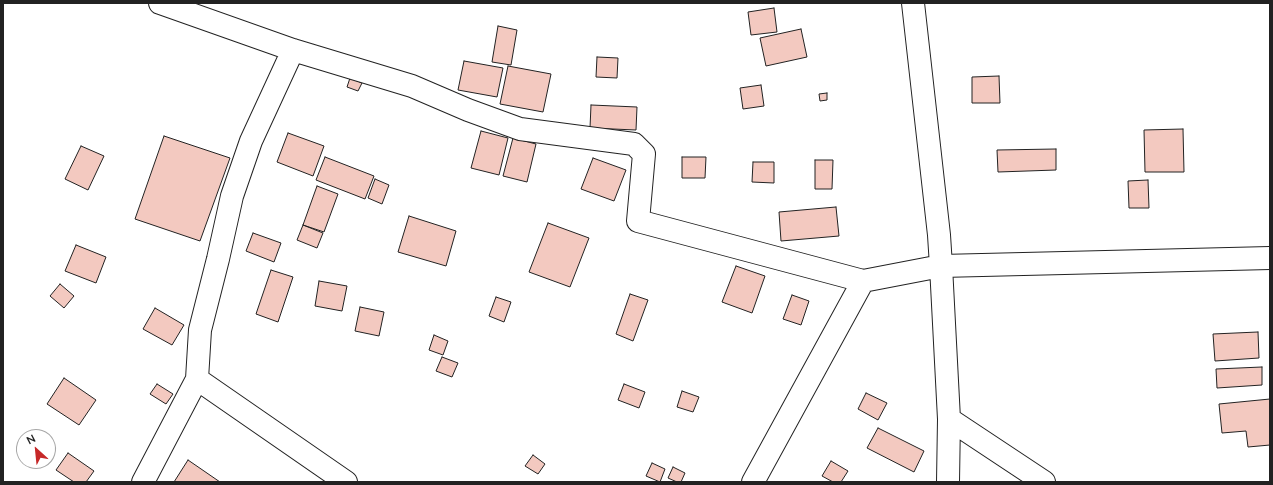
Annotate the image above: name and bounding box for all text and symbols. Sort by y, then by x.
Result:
north arrow [16,429,56,469]
text: N [24,431,38,447]

